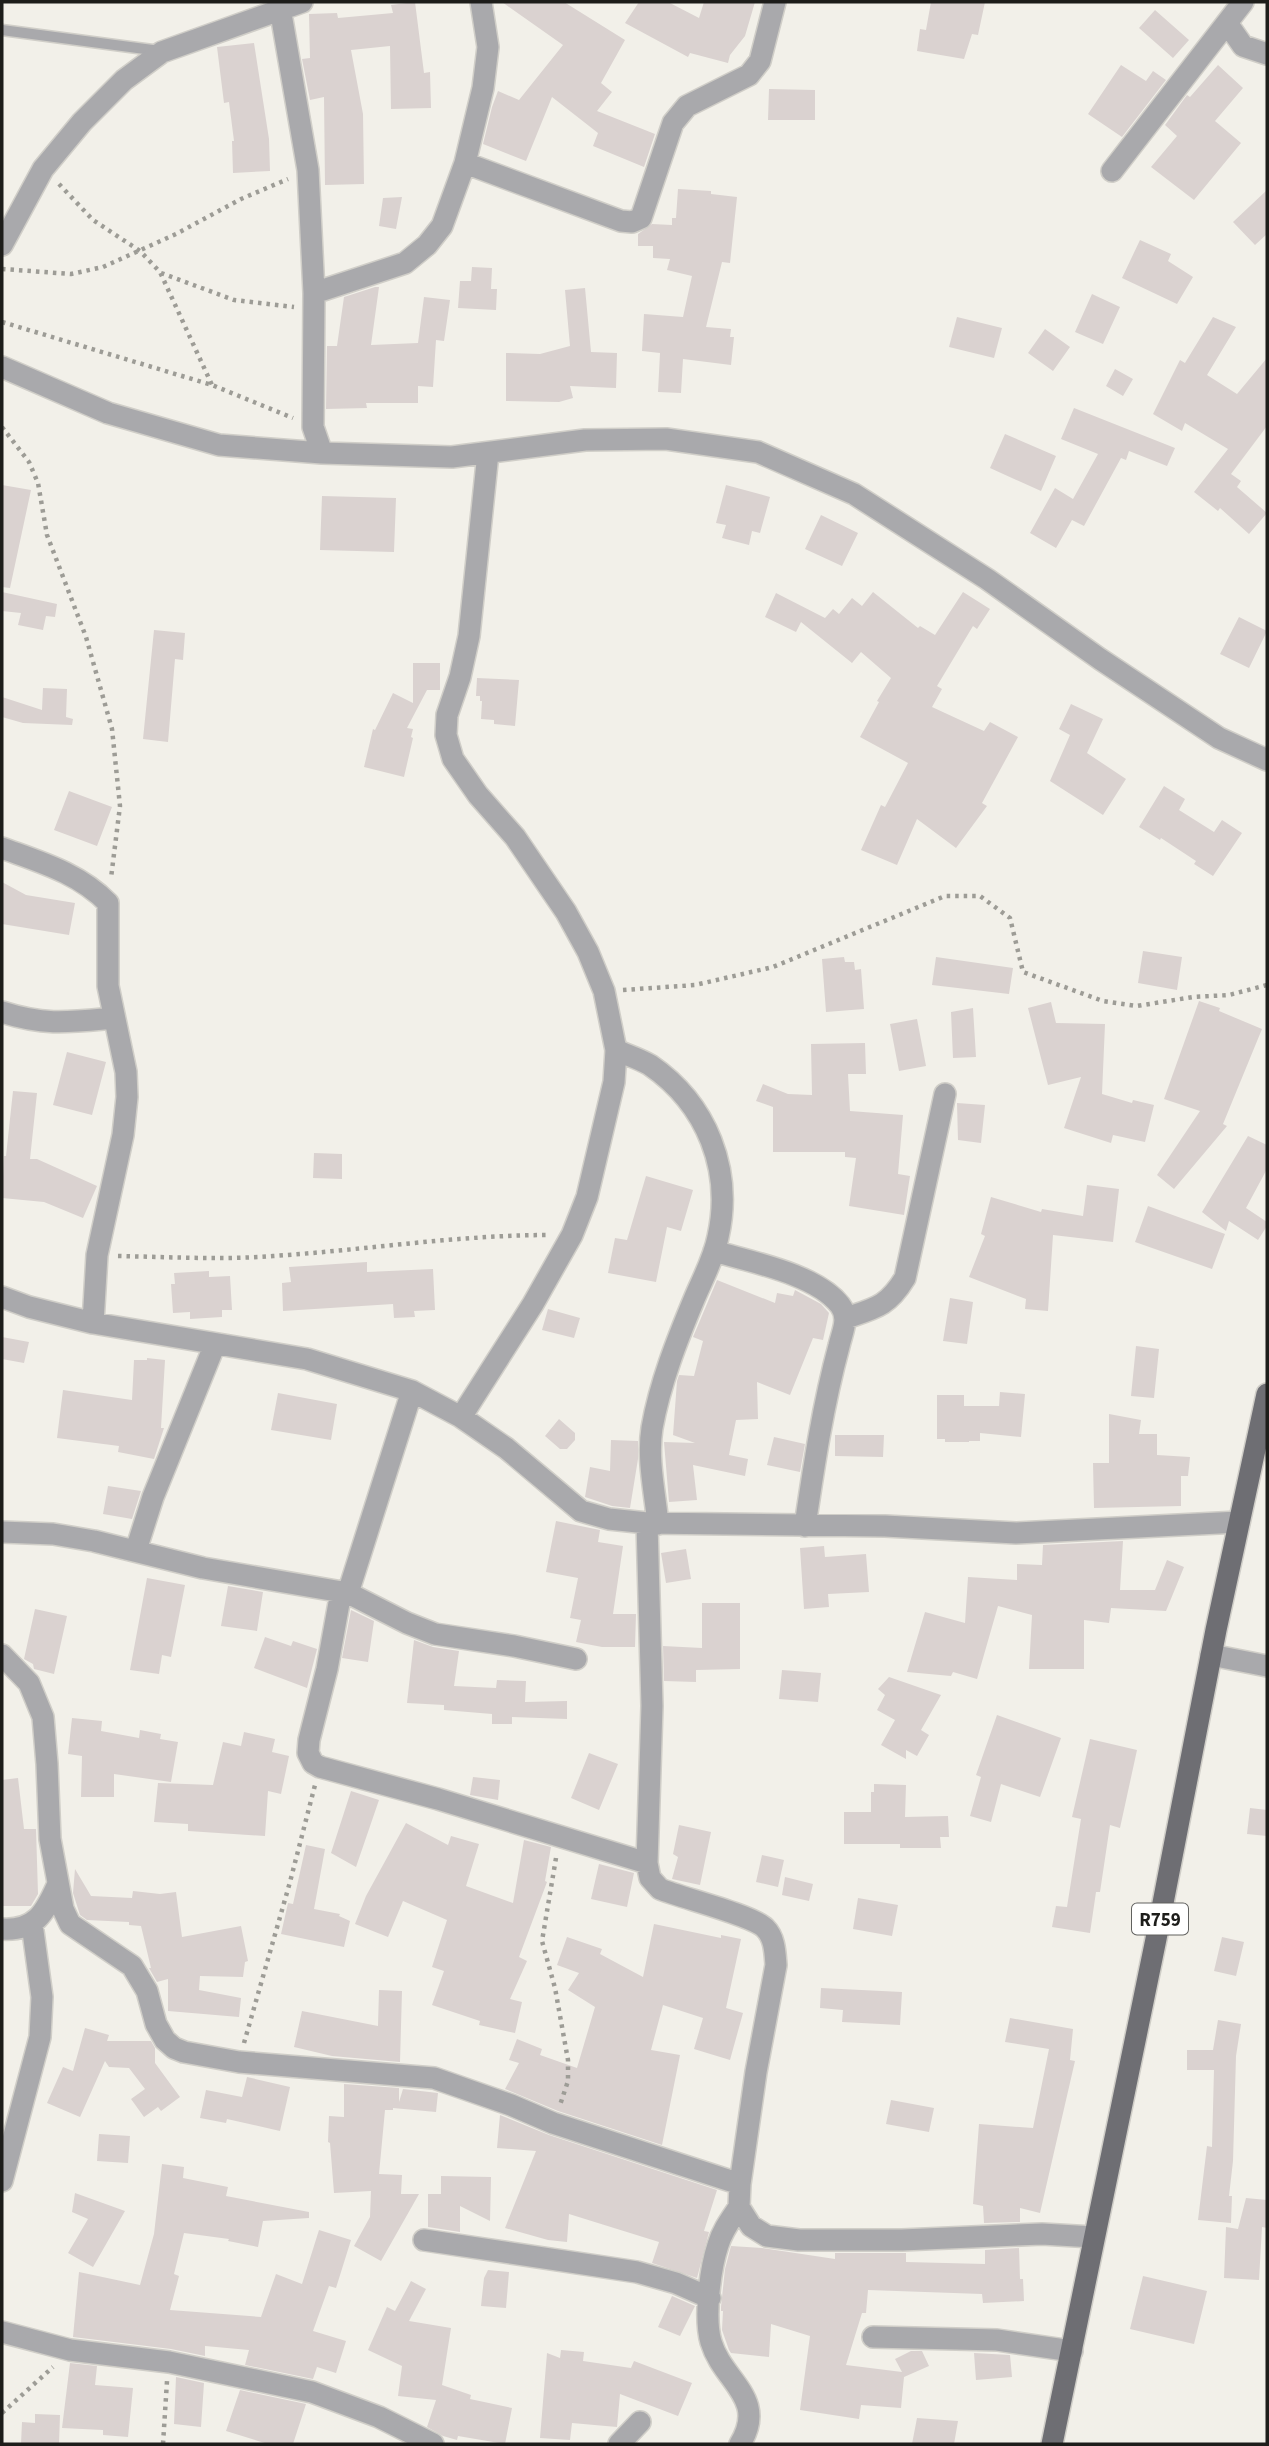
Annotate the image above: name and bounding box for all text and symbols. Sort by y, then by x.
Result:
road number: R759 [1132,1904,1188,1935]

